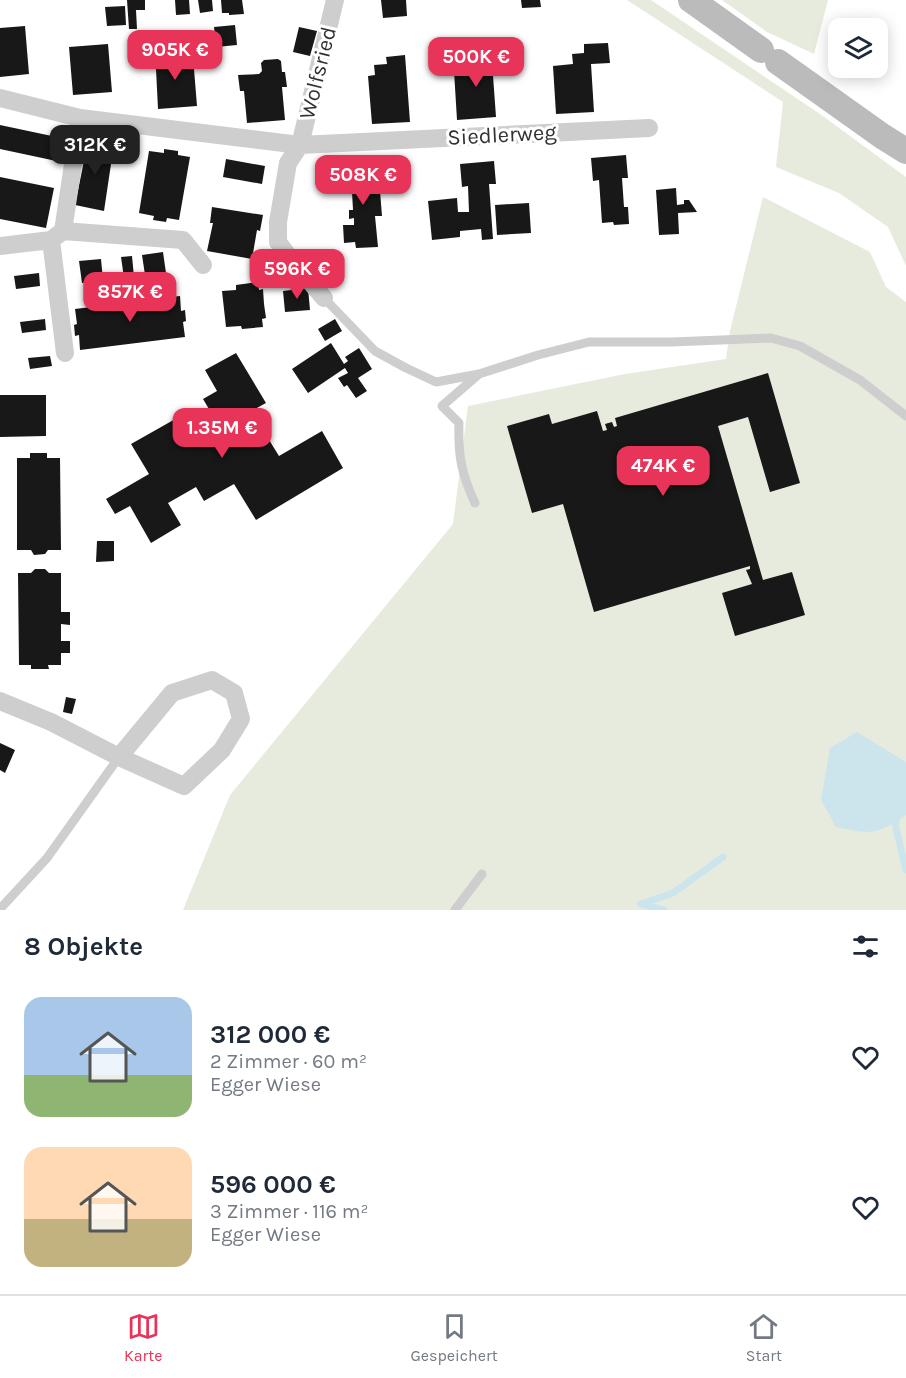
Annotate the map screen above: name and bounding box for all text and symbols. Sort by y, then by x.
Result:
map controls [828,18,888,78]
button: layers [828,18,888,78]
street label: Wolfsried [294,24,342,122]
pin: 905K € [126,30,224,81]
pin: 500K € [427,37,525,88]
text: 905K € [141,38,209,61]
text: 500K € [442,45,510,68]
street label: Siedlerweg [447,119,558,151]
pin: 312K € [46,125,144,176]
text: 312K € [64,133,126,156]
pin: 508K € [314,155,412,206]
text: 508K € [329,163,397,186]
pin: 596K € [248,249,346,300]
text: 596K € [264,257,330,280]
pin: 857K € [81,272,179,323]
text: 857K € [97,280,163,303]
pin: 1.35M € [167,408,277,459]
text: 1.35M € [187,416,257,439]
pin: 474K € [614,446,712,497]
text: 474K € [631,454,695,477]
icon: filters [849,930,882,963]
text: 8 Objekte [24,931,143,962]
text: 312 000 € [210,1019,330,1050]
icon: home [72,1021,144,1093]
icon: heart [849,1041,882,1074]
text: 2 Zimmer · 60 m² [210,1050,367,1073]
text: Egger Wiese [210,1073,321,1096]
text: 596 000 € [210,1169,336,1200]
icon: home [72,1171,144,1243]
icon: heart [849,1191,882,1224]
text: 3 Zimmer · 116 m² [210,1200,369,1223]
text: Egger Wiese [210,1223,321,1246]
tab: Karte [124,1310,163,1365]
tab: Gespeichert [411,1310,498,1365]
tab: Start [746,1310,782,1365]

